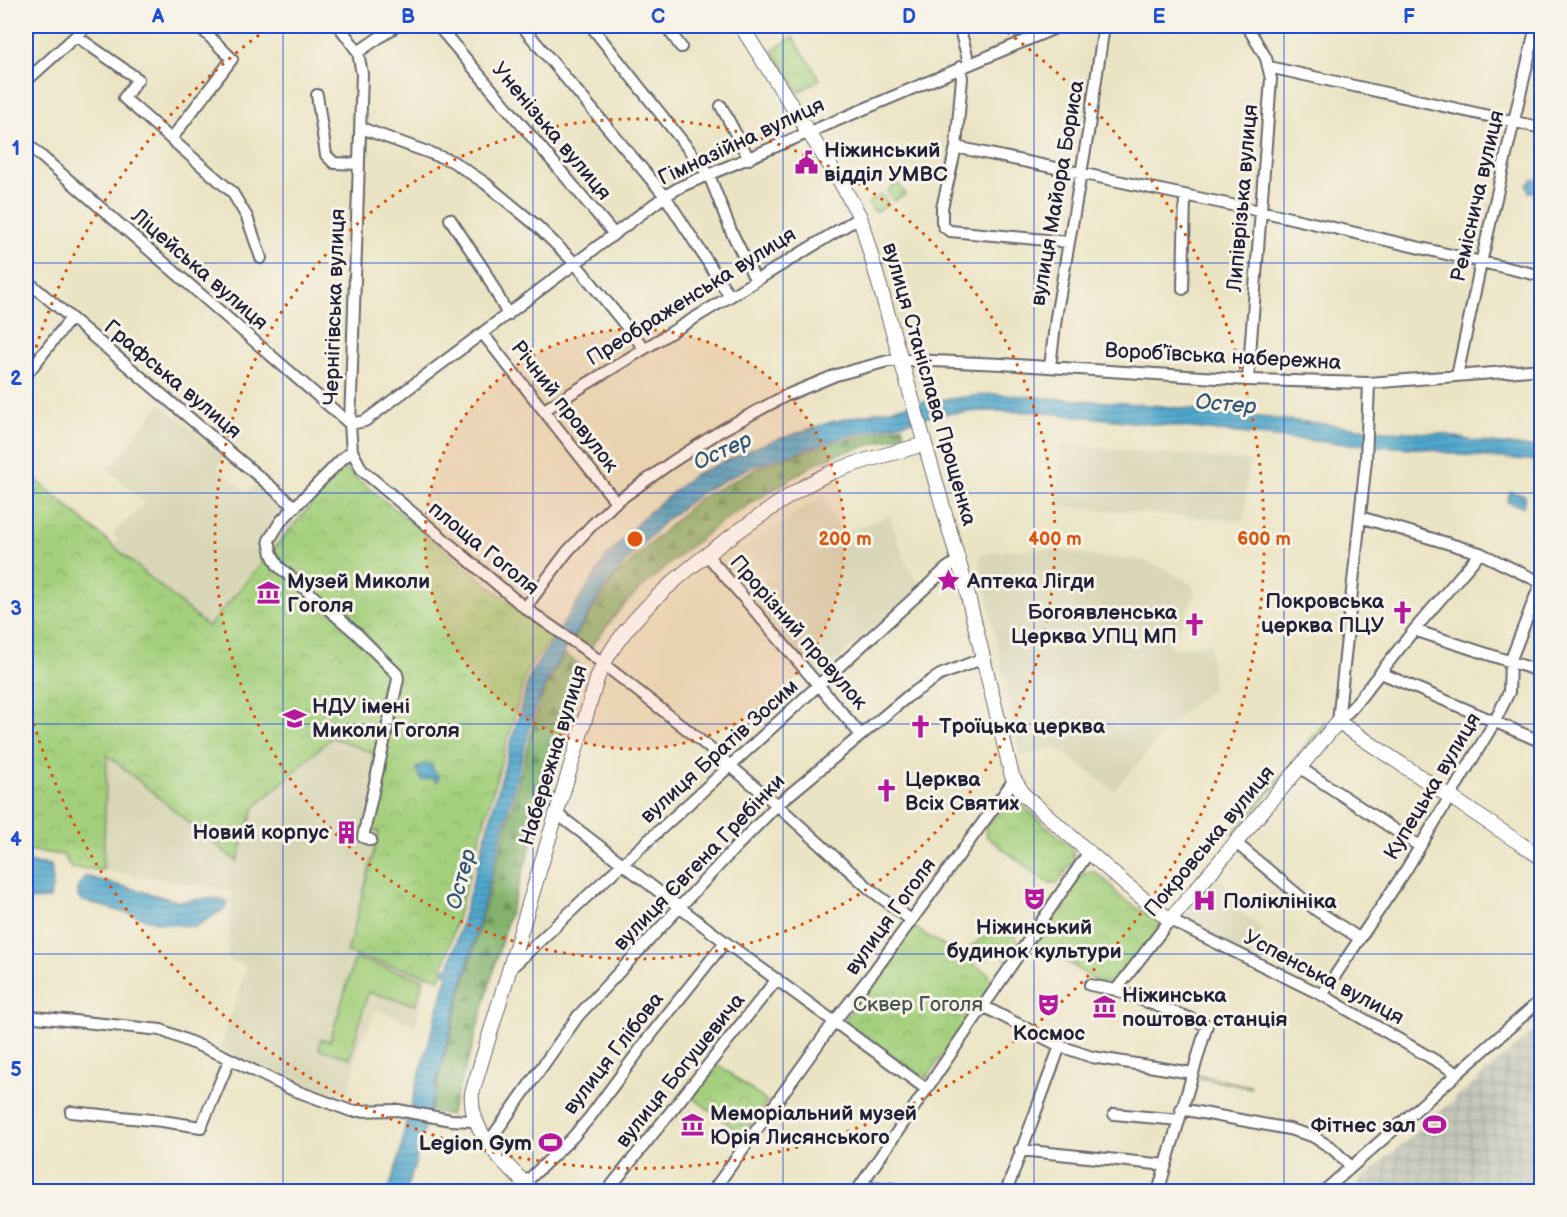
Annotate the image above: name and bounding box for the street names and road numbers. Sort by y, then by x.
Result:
street label: Уненізька вулиця [487,57,616,205]
street label: вулиця Майора Бориса [1025,78,1090,308]
street label: Гімназійна вулиця [654,92,828,191]
street label: Липіврізька вулиця [1222,103,1263,294]
street label: Реміснича вулиця [1446,108,1509,284]
street label: Ліцейська вулиця [126,203,273,335]
street label: Чернігівська вулиця [319,208,350,406]
street label: Преображенська вулиця [582,222,801,371]
street label: вулиця Станіслава Прощенка [877,240,982,529]
street label: Графська вулиця [99,315,246,444]
street label: Річний провулок [505,335,624,477]
street label: Воробʼївська набережна [1104,338,1343,375]
street label: площа Гоголя [423,496,544,601]
street label: Прорізний провулок [725,550,873,715]
street label: Набережна вулиця [514,662,593,849]
street label: вулиця Братів Зосим [635,674,803,829]
street label: Купецька вулиця [1379,708,1486,864]
street label: Покровська вулиця [1139,761,1280,922]
street label: вулиця Євгена Гребінки [608,769,790,956]
street label: вулиця Гоголя [840,853,941,980]
street label: Успенська вулиця [1239,925,1408,1030]
street label: вулиця Глібова [558,987,669,1120]
street label: вулиця Богушевича [610,988,751,1153]

